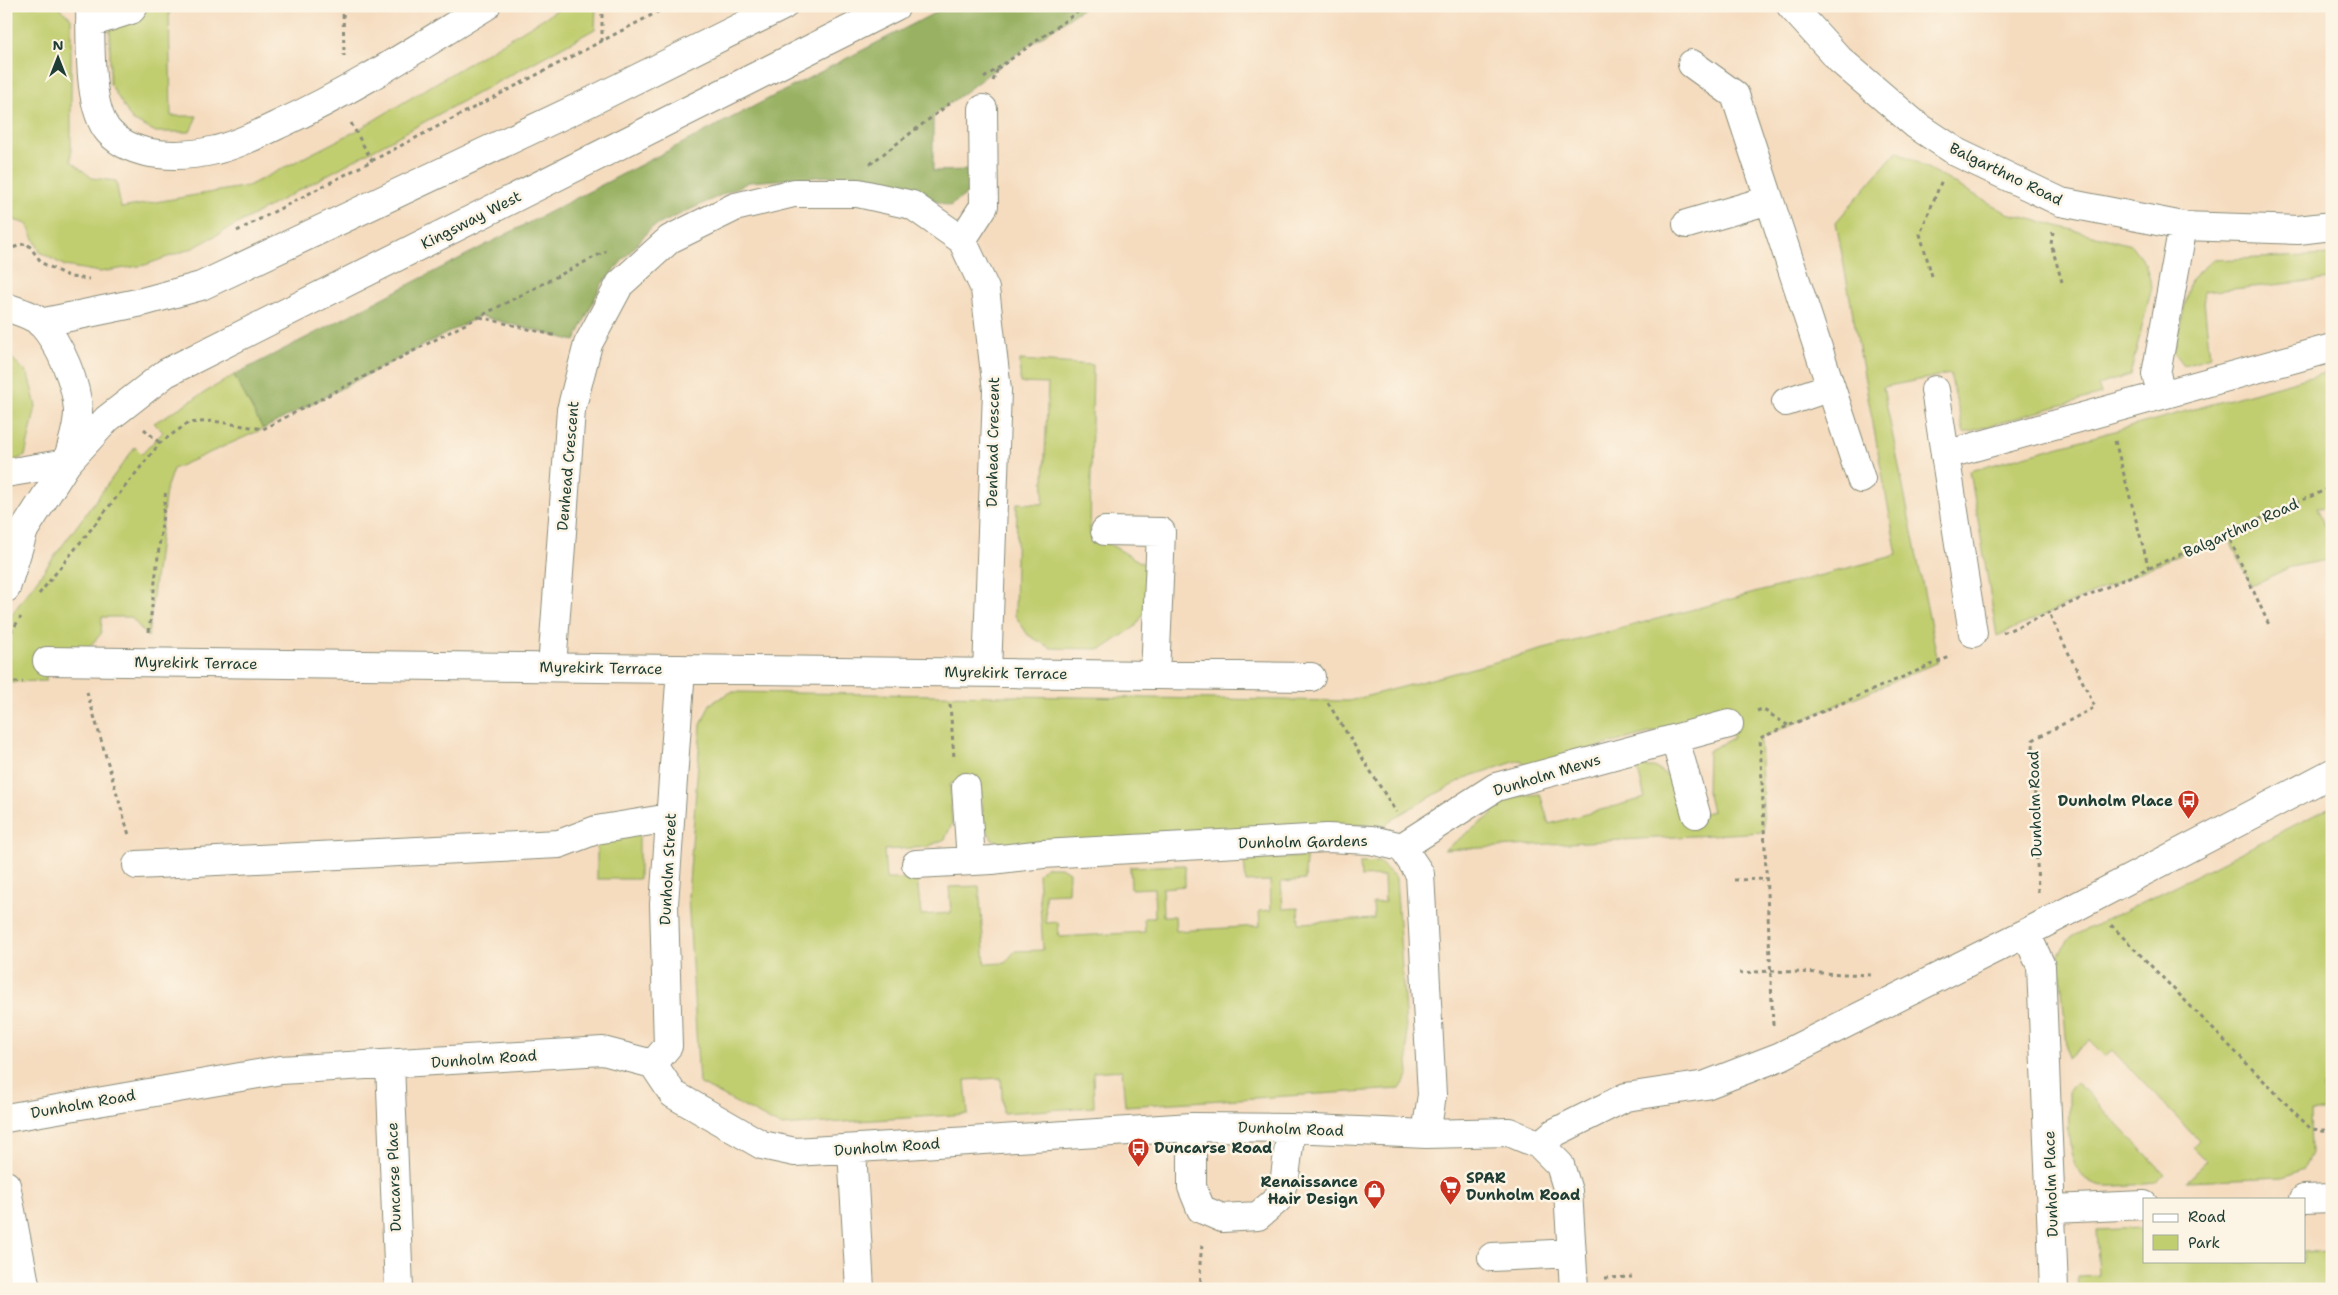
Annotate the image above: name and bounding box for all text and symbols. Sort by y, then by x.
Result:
north arrow [32,32,82,82]
text: N [52,36,64,54]
street label: Balgarthno Road [1946,138,2066,210]
street label: Kingsway West [417,186,525,254]
street label: Denhead Crescent [982,377,1004,507]
street label: Denhead Crescent [552,400,584,532]
street label: Balgarthno Road [2180,494,2302,562]
street label: Myrekirk Terrace [134,652,258,674]
street label: Myrekirk Terrace [539,657,663,679]
street label: Myrekirk Terrace [944,662,1068,684]
street label: Dunholm Mews [1491,749,1603,801]
street label: Dunholm Road [2023,750,2047,857]
bus stop icon: Dunholm Place [2177,789,2201,820]
place label: Dunholm Place [2058,791,2173,811]
street label: Dunholm Street [655,812,681,926]
street label: Dunholm Gardens [1238,831,1368,853]
street label: Dunholm Road [430,1045,538,1073]
street label: Dunholm Road [29,1085,137,1123]
street label: Dunholm Road [1238,1117,1345,1141]
street label: Duncarse Place [382,1122,406,1232]
street label: Dunholm Place [2039,1130,2063,1238]
street label: Dunholm Road [833,1133,941,1161]
bus stop icon: Duncarse Road [1126,1136,1150,1167]
place label: Duncarse Road [1154,1138,1272,1158]
place label: SPAR Dunholm Road [1466,1168,1580,1205]
place label: Renaissance Hair Design [1261,1172,1358,1209]
supermarket icon: SPAR Dunholm Road [1438,1175,1462,1206]
shop icon: Renaissance Hair Design [1362,1179,1386,1210]
legend [2143,1198,2306,1262]
text: Road [2188,1207,2226,1227]
text: Park [2188,1233,2220,1253]

